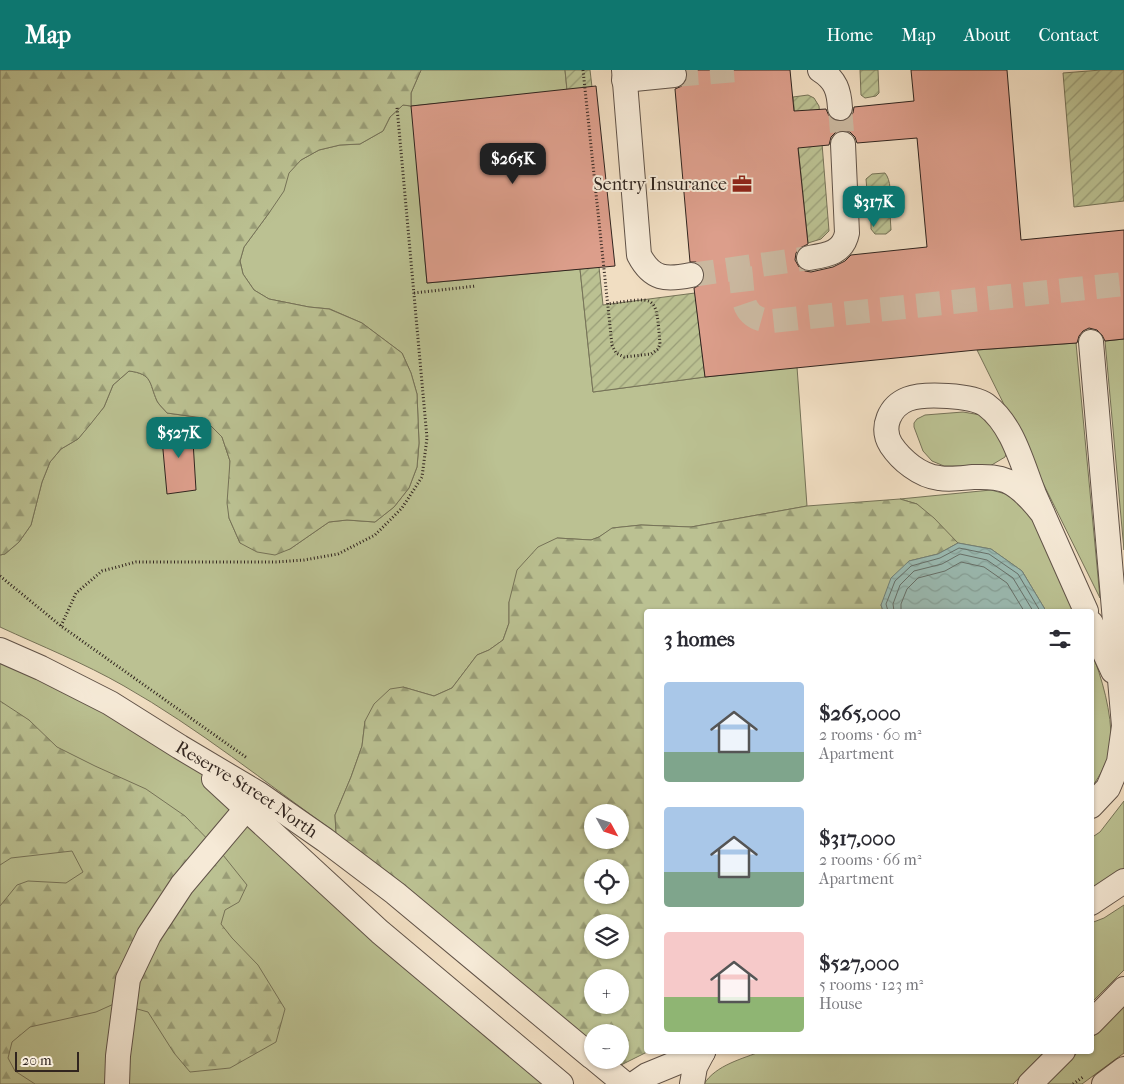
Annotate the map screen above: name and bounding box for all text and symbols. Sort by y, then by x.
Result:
text: Map [25,21,71,49]
text: Home [826,25,873,46]
text: Map [901,25,936,46]
text: About [964,25,1010,46]
text: Contact [1038,25,1099,46]
pin: $265K [478,142,548,185]
text: $265K [491,149,535,168]
office icon: Sentry Insurance [731,173,753,195]
place label: Sentry Insurance [593,174,727,195]
pin: $317K [839,186,909,228]
text: $317K [854,192,894,211]
pin: $527K [144,416,214,459]
text: $527K [157,423,201,442]
icon: filters [1046,625,1074,653]
text: 3 homes [664,627,735,651]
text: $265,000 [819,701,901,725]
icon: home [704,702,764,762]
text: 2 rooms · 60 m² [819,725,922,744]
street label: Reserve Street North [172,736,322,842]
text: Apartment [819,744,894,763]
north arrow [584,804,629,849]
map controls [584,804,629,1069]
text: $317,000 [819,826,896,850]
icon: home [704,827,764,887]
text: 2 rooms · 66 m² [819,850,921,869]
button: locate [584,859,629,904]
text: Apartment [819,869,894,888]
button: layers [584,914,629,959]
text: $527,000 [819,951,899,975]
icon: home [704,952,764,1012]
button: + [584,969,629,1014]
text: 5 rooms · 123 m² [819,975,923,994]
text: House [819,994,862,1013]
button: − [584,1024,629,1069]
scale bar [15,1049,79,1072]
text: 20 m [22,1052,52,1069]

